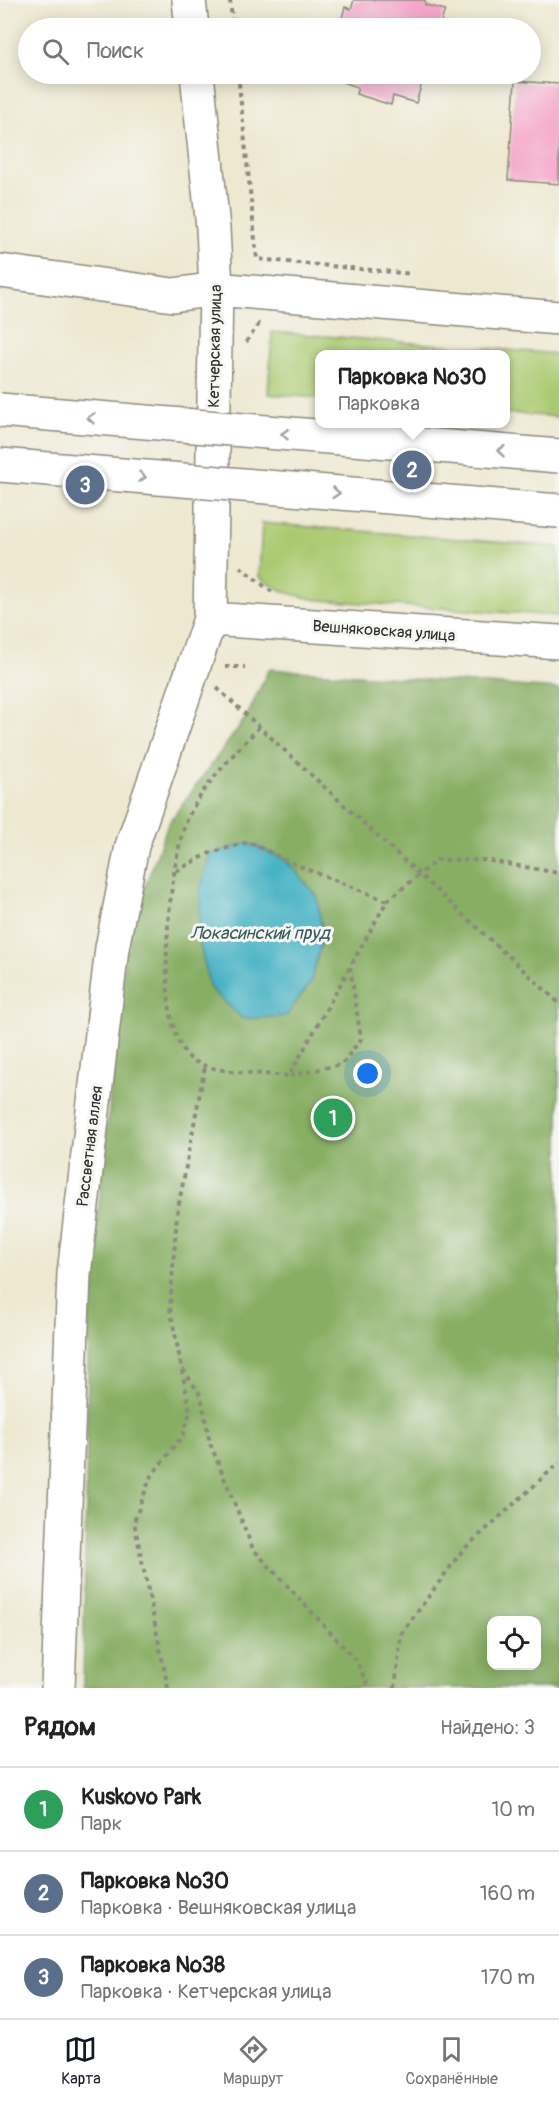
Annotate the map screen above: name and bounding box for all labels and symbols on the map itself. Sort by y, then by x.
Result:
street label: Кетчерская улица [204,284,226,408]
one-way arrow [87,411,96,424]
one-way arrow [281,427,290,440]
one-way arrow [496,445,505,458]
pin: 2 [392,448,432,492]
pin: 3 [66,462,104,508]
one-way arrow [137,470,147,483]
one-way arrow [332,486,341,499]
street label: Вешняковская улица [312,616,456,646]
water label: Локасинский пруд [190,922,332,945]
your location [353,1059,382,1088]
street label: Рассветная аллея [73,1085,107,1208]
pin: 1 [314,1096,352,1140]

